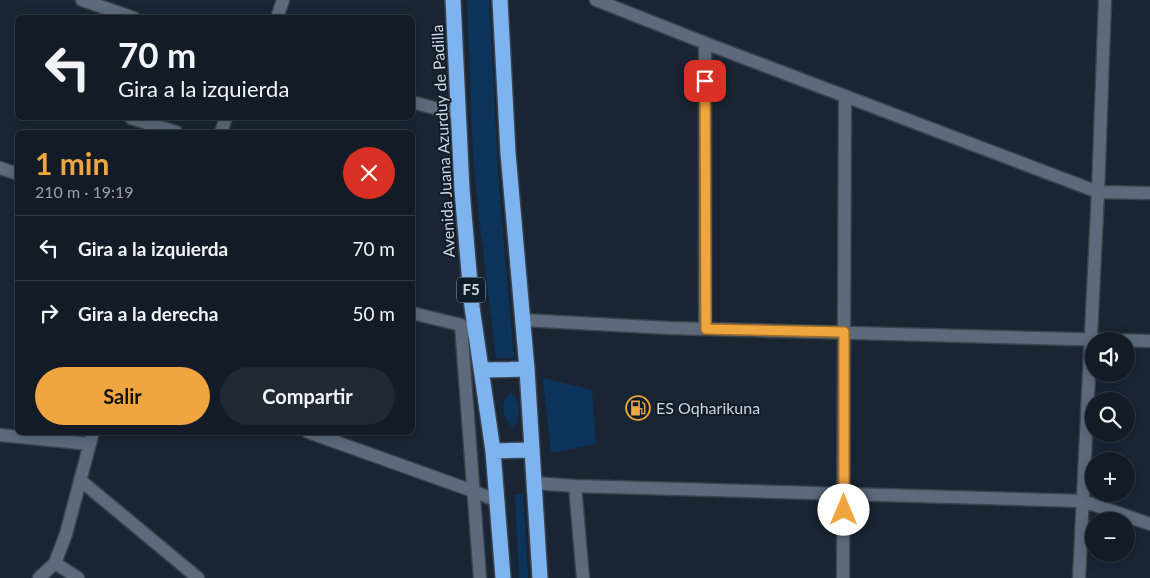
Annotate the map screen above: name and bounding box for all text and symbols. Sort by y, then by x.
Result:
street label: Avenida Juana Azurduy de Padilla [427,24,458,258]
text: 70 m [118,33,196,75]
icon: left [35,35,100,100]
pin [684,60,726,102]
icon: arrive [691,67,719,95]
text: Gira a la izquierda [118,75,289,102]
text: 1 min [35,145,109,181]
button: close [343,147,395,199]
text: 210 m · 19:19 [35,182,134,201]
icon: left [35,234,63,262]
text: Gira a la izquierda [78,237,228,260]
text: 70 m [352,237,395,260]
road number: F5 [457,278,485,302]
icon: right [35,299,63,327]
text: Gira a la derecha [78,302,218,325]
text: 50 m [352,302,395,325]
map controls [1085,332,1135,562]
button: sound [1085,332,1135,382]
button: Salir [35,367,210,425]
button: Compartir [220,367,395,425]
button: search [1085,392,1135,442]
fuel station icon: ES Oqharikuna [625,395,651,421]
place label: ES Oqharikuna [656,398,760,417]
button: + [1085,452,1135,502]
position arrow [817,483,869,535]
button: − [1085,512,1135,562]

